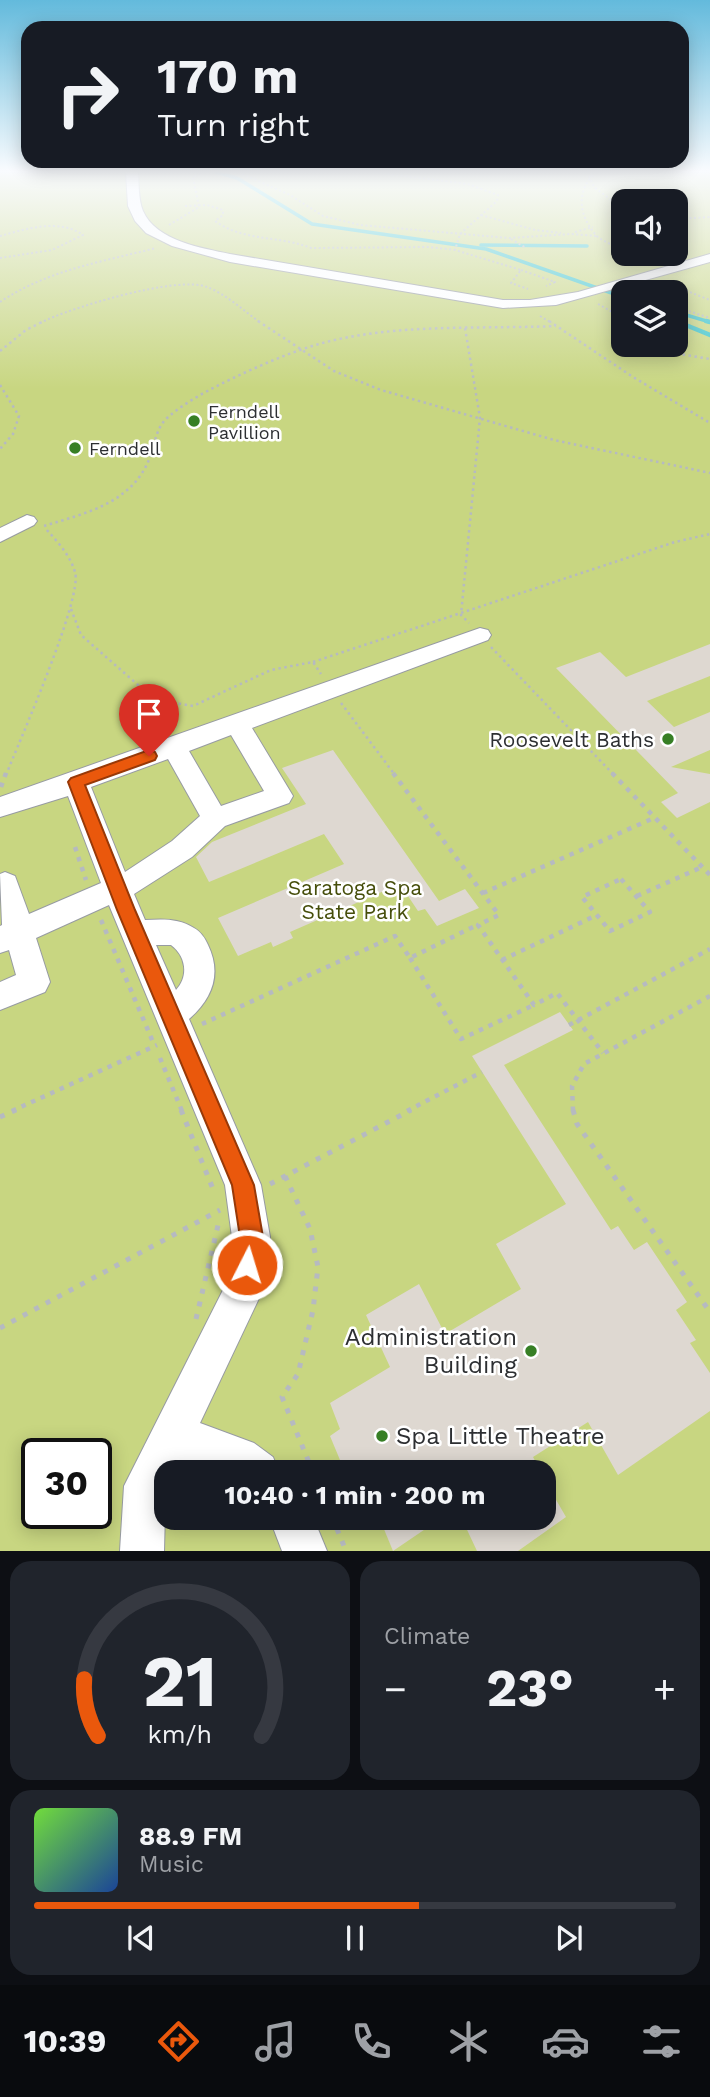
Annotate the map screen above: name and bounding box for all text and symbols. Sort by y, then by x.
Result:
text: 170 m [157,47,298,105]
icon: right [42,49,133,140]
text: Turn right [157,106,309,144]
map controls [611,189,688,357]
button: sound [611,189,688,266]
button: layers [611,280,688,357]
place label: Ferndell Pavillion [208,401,281,443]
marker: Ferndell Pavillion [186,413,202,429]
place label: Ferndell [89,438,161,459]
marker: Ferndell [67,440,83,456]
pin [119,684,179,756]
icon: arrive [130,695,168,733]
place label: Roosevelt Baths [489,727,654,752]
marker: Roosevelt Baths [660,731,676,747]
park label: Saratoga Spa State Park [288,875,422,924]
position arrow [210,1228,284,1302]
place label: Administration Building [345,1323,517,1379]
marker: Administration Building [523,1343,539,1359]
place label: Spa Little Theatre [396,1422,605,1450]
marker: Spa Little Theatre [374,1428,390,1444]
speed limit sign: 30 [21,1438,112,1529]
text: 10:40 · 1 min · 200 m [225,1480,485,1510]
text: Climate [384,1623,470,1650]
text: 21 [143,1639,217,1725]
text: 23° [486,1658,574,1719]
text: − [384,1667,407,1711]
text: + [653,1667,676,1711]
text: km/h [148,1720,212,1749]
text: 88.9 FM [139,1821,242,1851]
text: Music [139,1851,204,1878]
icon: previous [122,1919,160,1957]
icon: pause [336,1919,374,1957]
icon: next [550,1919,588,1957]
icon: directions [154,2017,203,2066]
icon: music [251,2017,300,2066]
icon: phone [347,2017,396,2066]
icon: climate [444,2017,493,2066]
icon: car [541,2017,590,2066]
icon: filters [637,2017,686,2066]
text: 10:39 [24,2022,107,2060]

